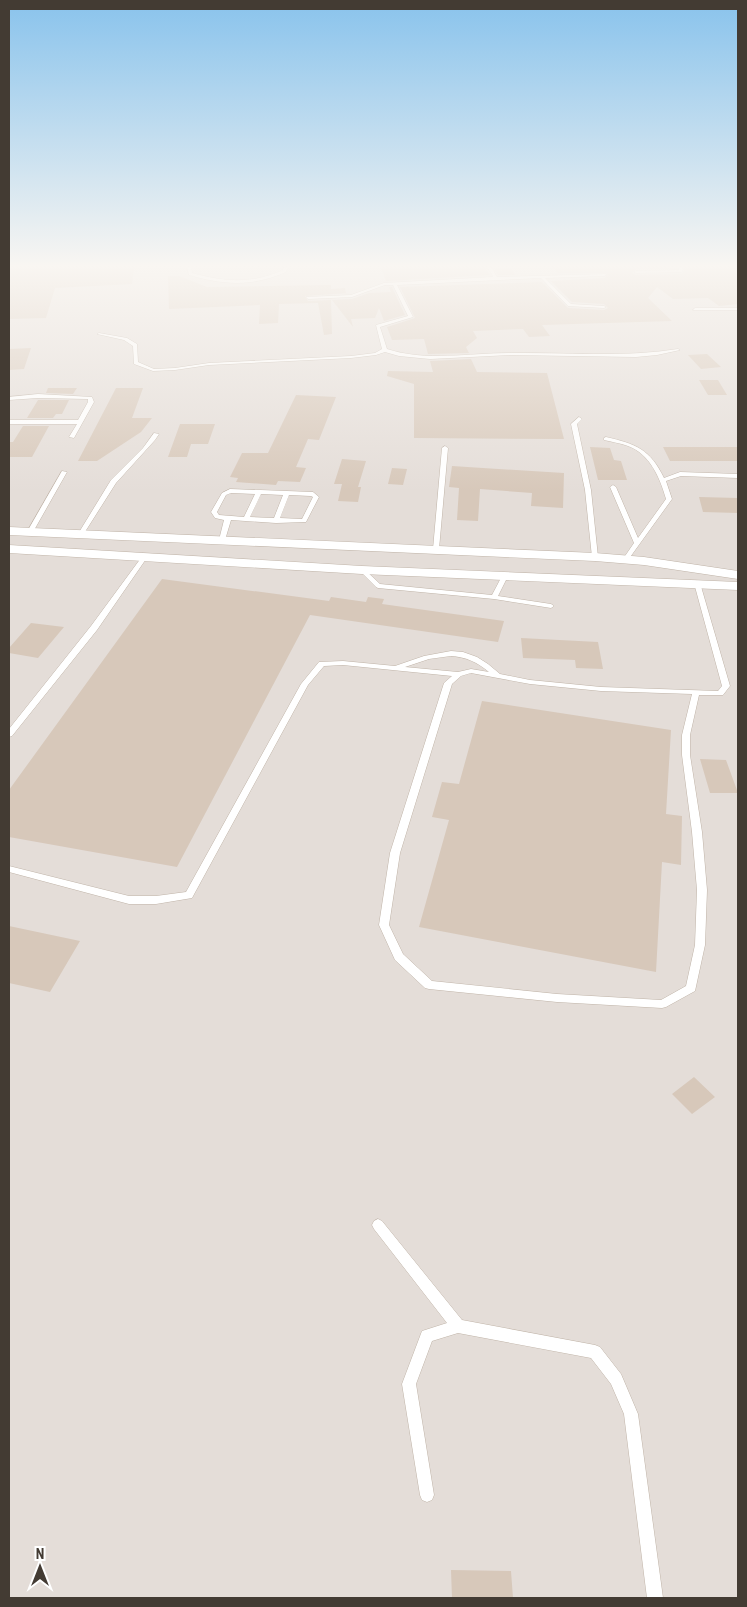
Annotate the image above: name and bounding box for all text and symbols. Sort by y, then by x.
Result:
north arrow [15,1542,65,1592]
text: N [36,1546,44,1562]

